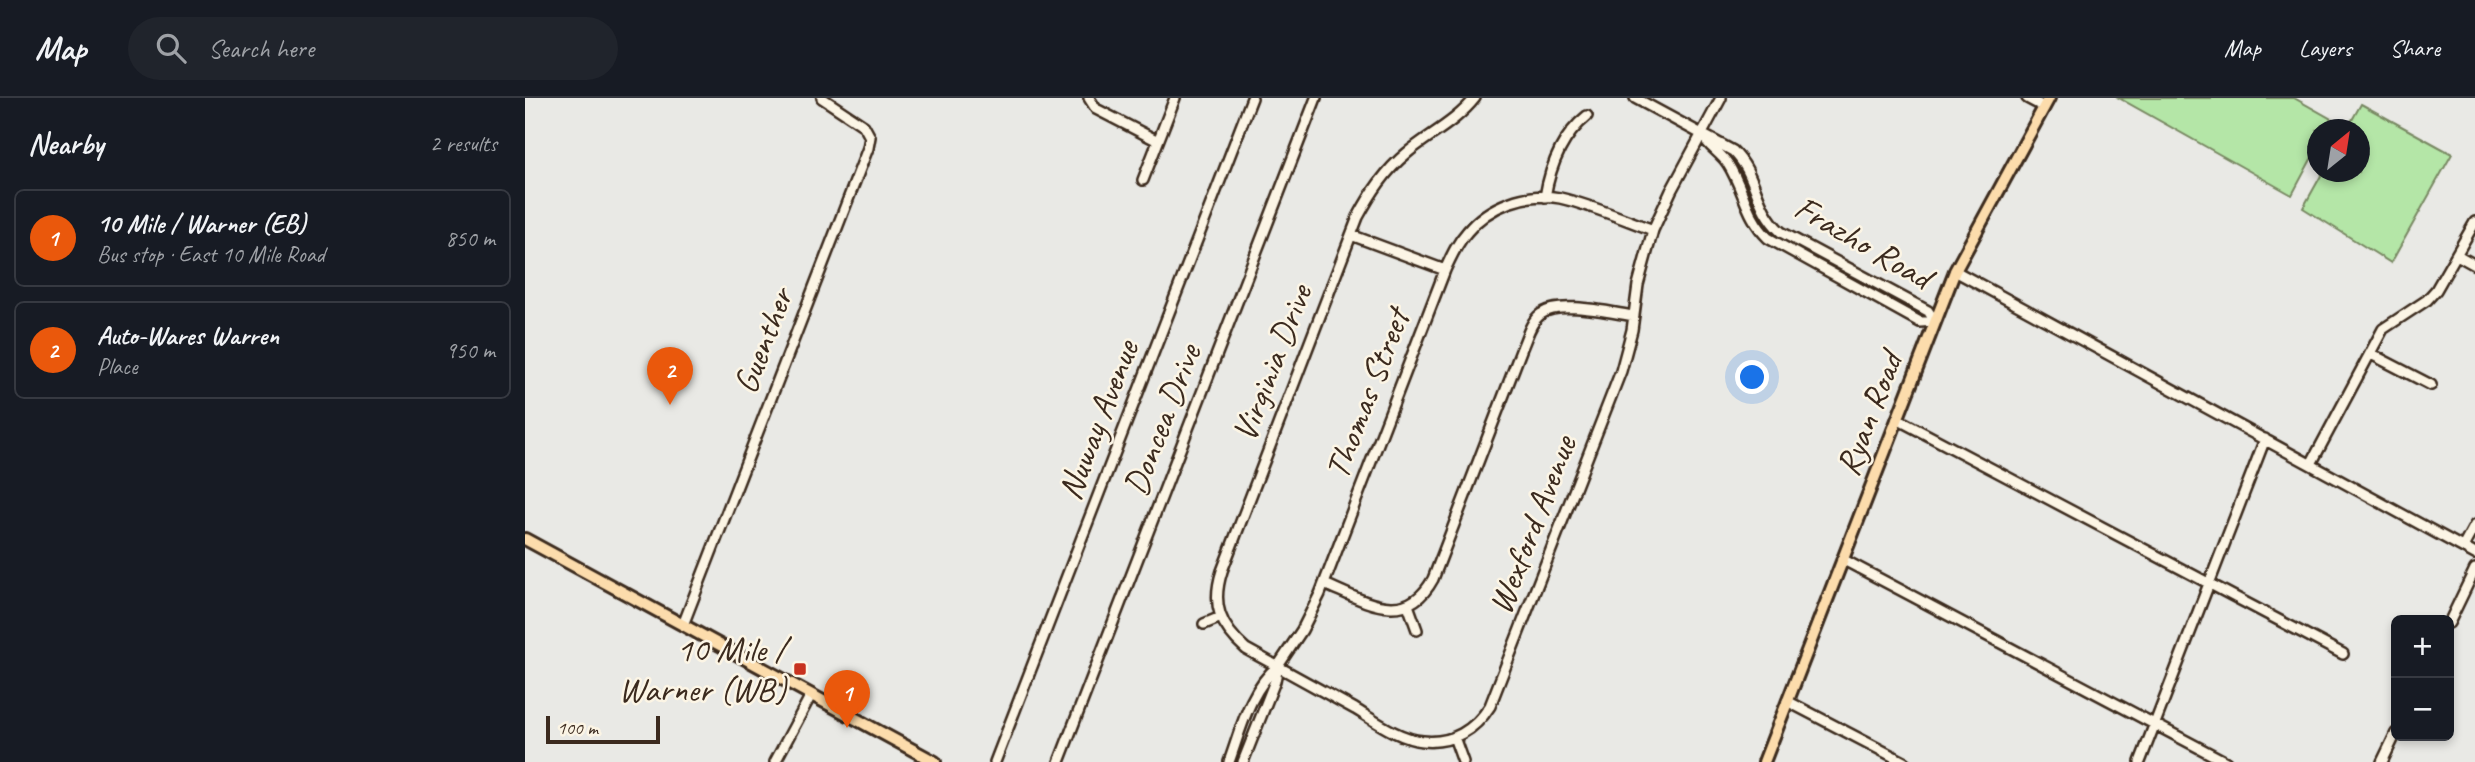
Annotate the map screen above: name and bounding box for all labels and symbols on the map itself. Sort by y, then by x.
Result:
north arrow [2307,119,2370,182]
street label: Frazho Road [1786,185,1944,302]
street label: Virginia Drive [1222,276,1323,448]
street label: Guenther [723,279,805,400]
street label: Thomas Street [1314,299,1421,485]
street label: Nuway Avenue [1047,332,1150,506]
street label: Doncea Drive [1113,336,1212,502]
street label: Ryan Road [1825,341,1915,482]
pin: 2 [647,347,693,405]
your location [1735,360,1769,394]
street label: Wexford Avenue [1478,427,1587,620]
place label: 10 Mile / Warner (WB) [618,627,792,712]
marker: 10 Mile / Warner (WB) [792,661,808,677]
pin: 1 [824,670,870,728]
scale bar [546,713,660,745]

